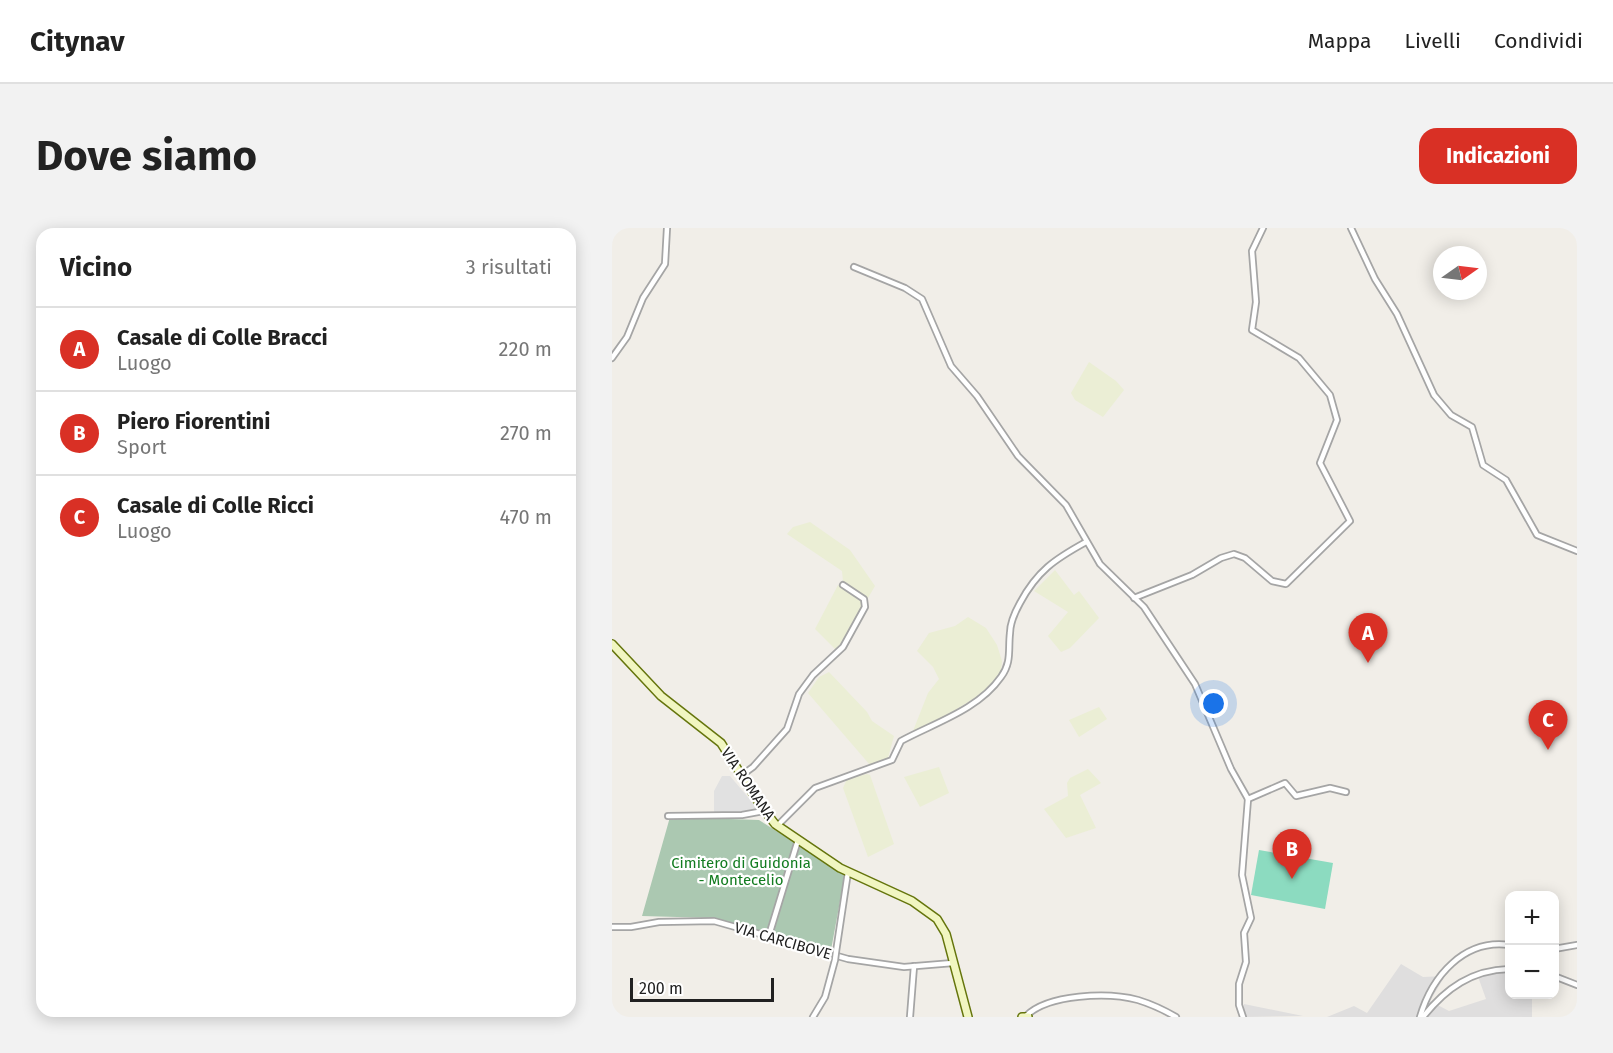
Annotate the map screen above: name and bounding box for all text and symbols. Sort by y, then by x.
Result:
text: Citynav [30,25,125,58]
text: Mappa [1308,28,1372,54]
text: Livelli [1405,28,1461,54]
text: Condividi [1494,28,1583,54]
button: Indicazioni [1419,128,1577,184]
text: Dove siamo [36,131,257,181]
north arrow [1433,246,1487,300]
text: Vicino [60,252,132,283]
text: 3 risultati [466,255,552,279]
text: Casale di Colle Bracci [117,324,328,351]
text: A [74,337,85,361]
text: 220 m [499,337,552,361]
text: Luogo [117,351,172,375]
text: Piero Fiorentini [117,408,271,435]
text: B [73,421,86,445]
text: 270 m [500,421,552,445]
text: Sport [117,435,166,459]
text: Casale di Colle Ricci [117,492,314,519]
text: C [74,505,85,529]
text: 470 m [500,505,552,529]
text: Luogo [117,519,172,543]
pin: A [1348,614,1388,663]
your location [1199,689,1228,718]
pin: C [1528,700,1568,750]
street label: VIA ROMANA [717,744,779,824]
pin: B [1272,830,1312,879]
park label: Cimitero di Guidonia - Montecelio [671,854,811,889]
map controls [1505,891,1559,999]
button: + [1505,891,1559,945]
street label: VIA CARCIBOVE [733,919,833,963]
button: − [1505,945,1559,999]
scale bar [630,975,774,1002]
text: 200 m [639,979,683,998]

